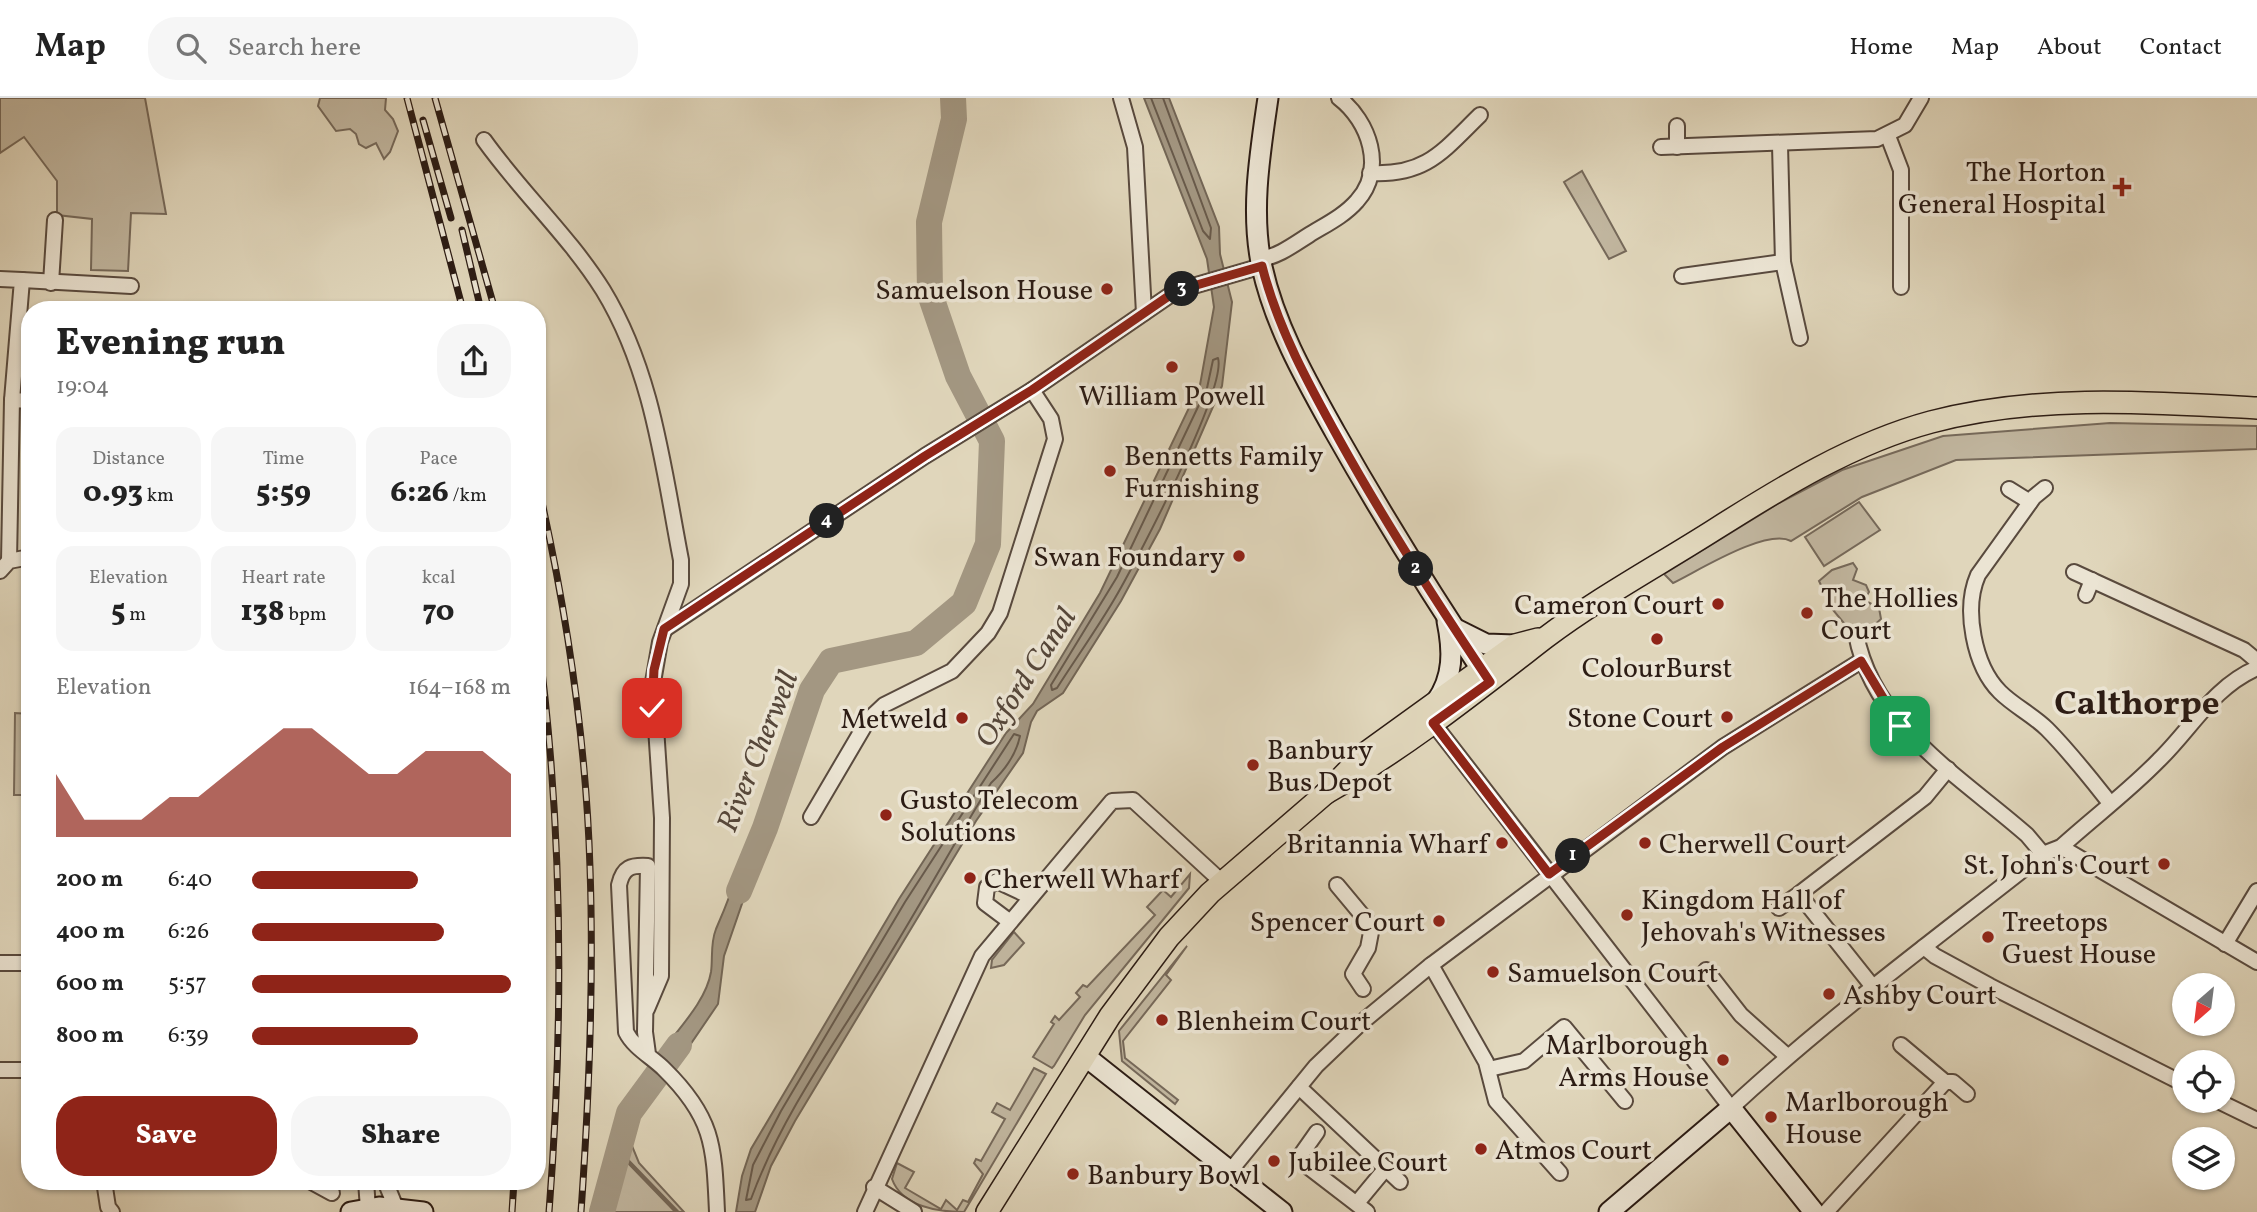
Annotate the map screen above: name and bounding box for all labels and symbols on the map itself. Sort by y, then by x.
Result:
place label: The Horton General Hospital [1898,154,2106,225]
marker: The Horton General Hospital [2112,177,2132,197]
place label: Samuelson House [875,272,1093,311]
pin: 3 [1164,272,1200,306]
marker: Samuelson House [1099,281,1115,297]
marker: William Powell [1164,359,1180,375]
place label: William Powell [1079,378,1265,417]
place label: Bennetts Family Furnishing [1124,438,1323,509]
marker: Bennetts Family Furnishing [1102,463,1118,479]
pin: 4 [810,504,844,538]
place label: Swan Foundary [1033,539,1225,578]
marker: Swan Foundary [1231,548,1247,564]
pin: 2 [1398,552,1434,587]
place label: The Hollies Court [1821,580,1959,651]
place label: Cameron Court [1514,587,1704,626]
marker: Cameron Court [1710,596,1726,612]
water label: Oxford Canal [966,599,1088,756]
marker: The Hollies Court [1799,605,1815,621]
marker: ColourBurst [1649,631,1665,647]
place label: ColourBurst [1582,650,1732,689]
water label: River Cherwell [707,665,810,839]
pin [622,678,682,738]
district label: Calthorpe [2054,681,2220,729]
pin [1870,696,1930,756]
place label: Stone Court [1567,700,1713,739]
place label: Metweld [841,701,948,740]
marker: Stone Court [1719,709,1735,725]
marker: Metweld [954,710,970,726]
place label: Banbury Bus Depot [1267,732,1392,803]
marker: Banbury Bus Depot [1245,757,1261,773]
place label: Gusto Telecom Solutions [900,782,1079,853]
marker: Gusto Telecom Solutions [878,807,894,823]
place label: Britannia Wharf [1286,826,1490,865]
place label: Cherwell Court [1659,826,1847,865]
marker: Britannia Wharf [1494,835,1510,851]
marker: Cherwell Court [1637,835,1653,851]
pin: 1 [1556,838,1590,874]
place label: St. John's Court [1963,847,2150,886]
marker: St. John's Court [2156,856,2172,872]
place label: Cherwell Wharf [984,861,1182,900]
marker: Cherwell Wharf [962,870,978,886]
place label: Kingdom Hall of Jehovah's Witnesses [1641,882,1886,953]
place label: Spencer Court [1250,904,1425,943]
place label: Treetops Guest House [2002,904,2156,975]
marker: Kingdom Hall of Jehovah's Witnesses [1619,907,1635,923]
marker: Spencer Court [1431,913,1447,929]
marker: Treetops Guest House [1980,929,1996,945]
place label: Samuelson Court [1507,955,1718,994]
marker: Samuelson Court [1485,964,1501,980]
north arrow [2172,973,2235,1036]
place label: Ashby Court [1843,977,1997,1016]
marker: Ashby Court [1821,986,1837,1002]
place label: Blenheim Court [1176,1003,1371,1042]
marker: Blenheim Court [1154,1012,1170,1028]
place label: Marlborough Arms House [1545,1027,1709,1098]
marker: Marlborough Arms House [1715,1052,1731,1068]
place label: Marlborough House [1785,1084,1949,1155]
marker: Marlborough House [1763,1109,1779,1125]
place label: Atmos Court [1495,1132,1652,1171]
marker: Atmos Court [1473,1141,1489,1157]
place label: Jubilee Court [1288,1144,1448,1183]
marker: Jubilee Court [1266,1153,1282,1169]
place label: Banbury Bowl [1087,1157,1260,1196]
marker: Banbury Bowl [1065,1166,1081,1182]

